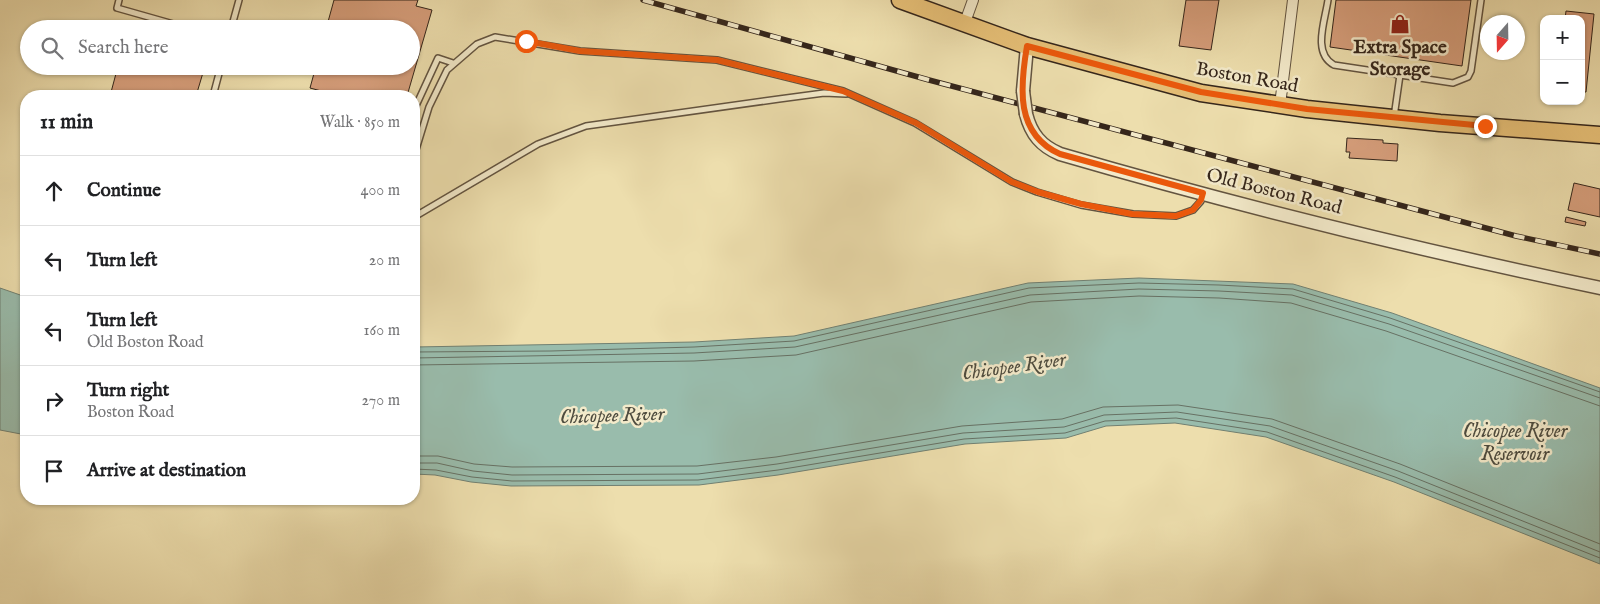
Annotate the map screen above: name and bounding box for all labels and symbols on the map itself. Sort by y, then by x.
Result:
shop icon: Extra Space Storage [1389,13,1411,35]
north arrow [1480,15,1525,60]
route start [515,30,538,53]
place label: Extra Space Storage [1353,36,1447,82]
street label: Boston Road [1194,57,1301,99]
route end [1474,115,1497,138]
street label: Old Boston Road [1204,164,1345,221]
water label: Chicopee River [960,347,1069,387]
water label: Chicopee River [559,402,666,430]
water label: Chicopee River Reservoir [1463,419,1569,467]

